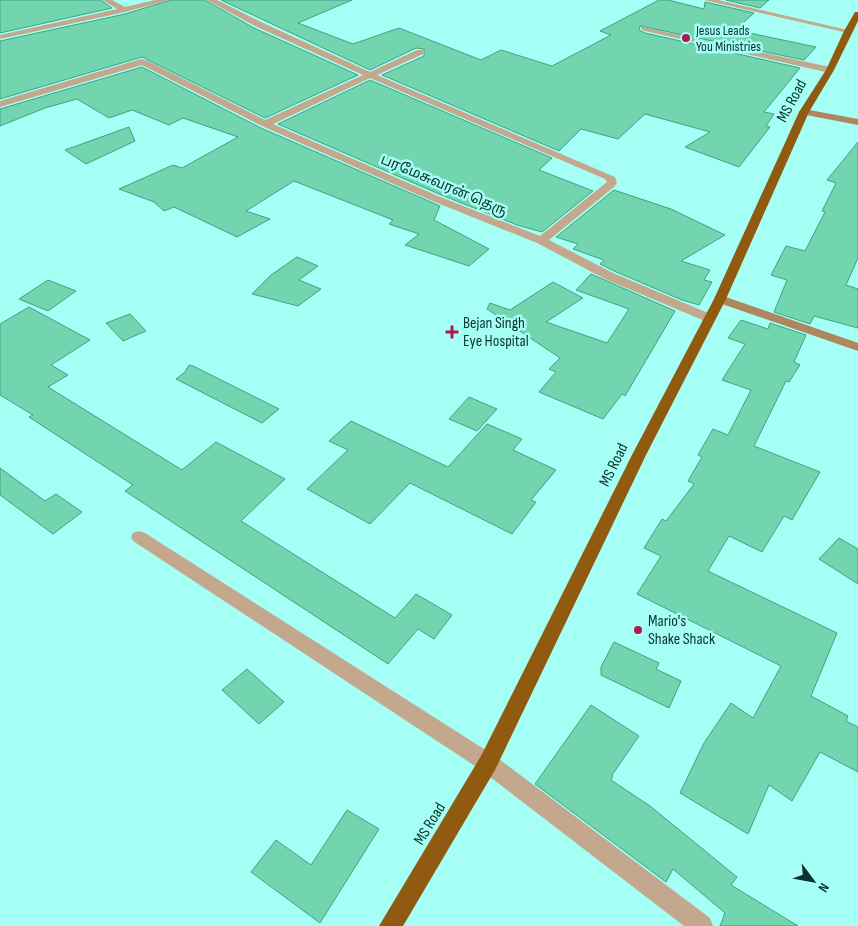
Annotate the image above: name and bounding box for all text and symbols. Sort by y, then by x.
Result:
place label: Jesus Leads You Ministries [695,22,761,55]
marker: Jesus Leads You Ministries [680,32,692,44]
street label: MS Road [773,76,811,126]
street label: பரமேசுவரன் தெரு [378,151,510,220]
place label: Bejan Singh Eye Hospital [463,314,529,351]
marker: Bejan Singh Eye Hospital [445,325,459,339]
street label: MS Road [595,440,633,490]
place label: Mario's Shake Shack [648,612,715,649]
marker: Mario's Shake Shack [632,624,644,636]
street label: MS Road [410,800,450,848]
north arrow [788,856,838,906]
text: N [814,880,833,895]

